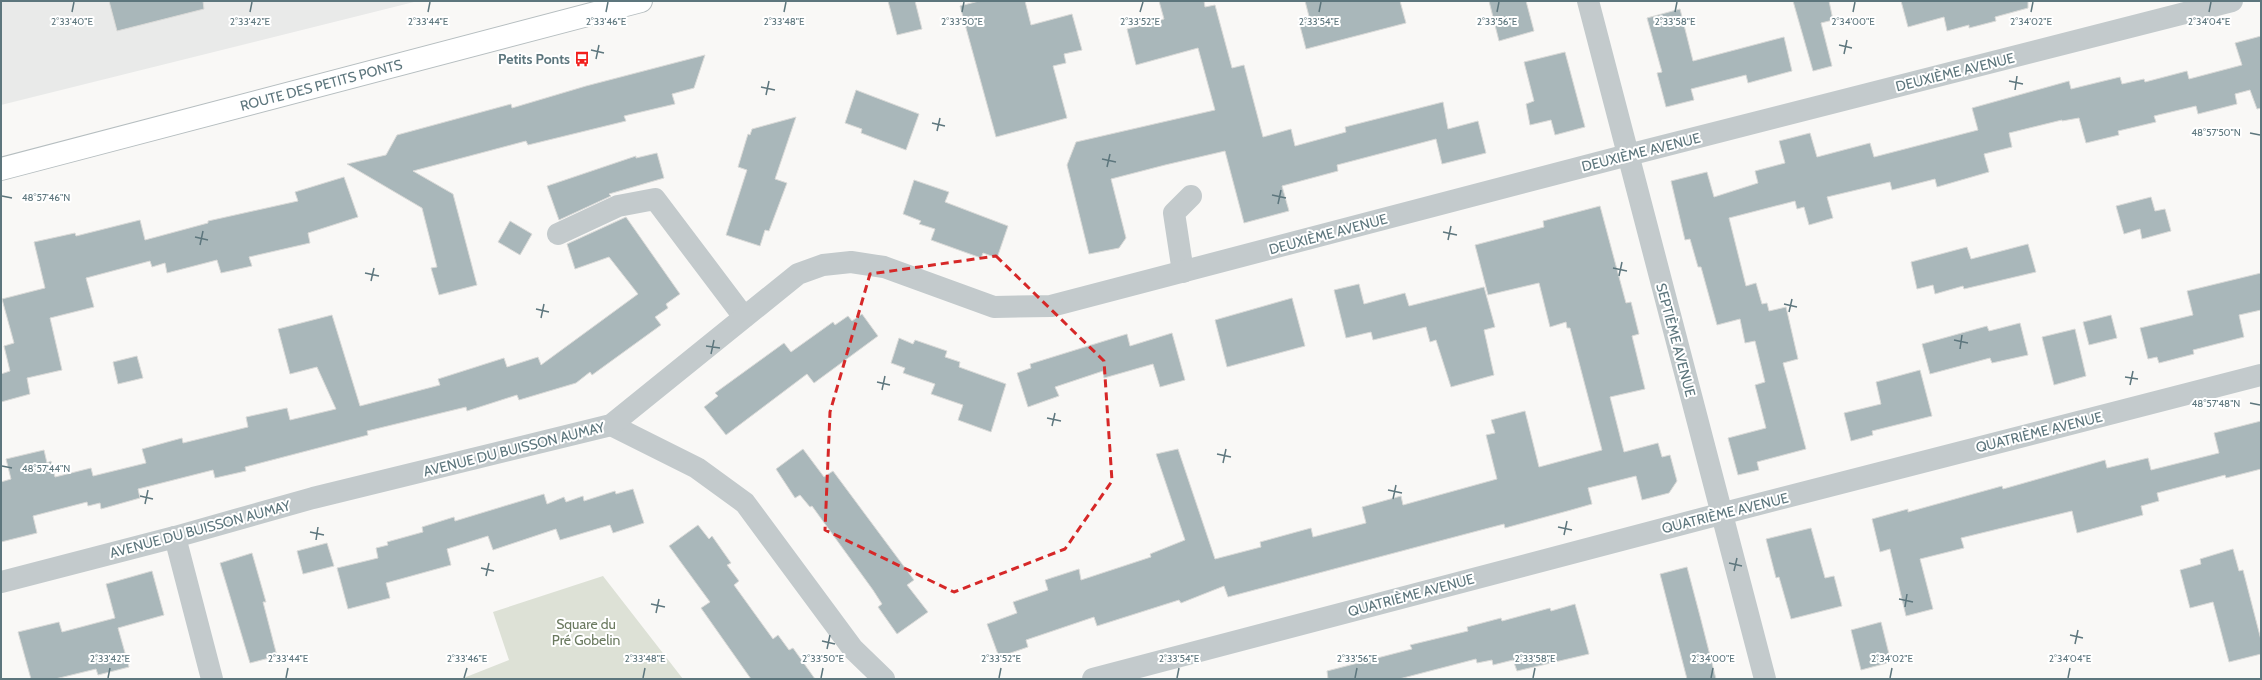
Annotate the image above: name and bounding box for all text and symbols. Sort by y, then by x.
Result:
text: 2°33'40"E [51,15,93,28]
text: 2°33'42"E [230,15,271,28]
text: 2°33'44"E [408,15,449,28]
text: 2°33'46"E [586,15,627,28]
text: 2°33'48"E [763,15,805,28]
text: 2°33'50"E [941,15,983,28]
text: 2°33'52"E [1120,15,1161,28]
text: 2°33'54"E [1299,15,1340,28]
text: 2°33'56"E [1477,15,1518,28]
text: 2°33'58"E [1655,15,1696,28]
text: 2°34'00"E [1831,15,1875,28]
text: 2°34'02"E [2010,15,2052,28]
text: 2°34'04"E [2188,15,2231,28]
street label: DEUXIÈME AVENUE [1894,48,2017,95]
place label: Petits Ponts [498,50,570,68]
bus stop icon: Petits Ponts [573,50,591,68]
street label: ROUTE DES PETITS PONTS [238,55,404,115]
text: 48°57'50"N [2191,126,2241,139]
street label: DEUXIÈME AVENUE [1580,128,1703,175]
text: 48°57'46"N [22,191,70,204]
street label: DEUXIÈME AVENUE [1267,209,1389,258]
street label: SEPTIÈME AVENUE [1652,281,1700,399]
text: 48°57'48"N [2192,397,2240,410]
street label: QUATRIÈME AVENUE [1974,407,2104,456]
street label: AVENUE DU BUISSON AUMAY [421,417,608,480]
text: 48°57'44"N [22,462,70,475]
street label: QUATRIÈME AVENUE [1660,488,1790,537]
street label: AVENUE DU BUISSON AUMAY [108,496,293,562]
street label: QUATRIÈME AVENUE [1346,569,1476,621]
park label: Square du Pré Gobelin [552,615,620,649]
text: 2°33'42"E [90,652,131,665]
text: 2°33'44"E [268,652,309,665]
text: 2°33'46"E [447,652,488,665]
text: 2°33'48"E [624,652,666,665]
text: 2°33'50"E [802,652,844,665]
text: 2°33'52"E [981,652,1022,665]
text: 2°33'54"E [1159,652,1200,665]
text: 2°33'56"E [1337,652,1378,665]
text: 2°33'58"E [1515,652,1556,665]
text: 2°34'00"E [1691,652,1735,665]
text: 2°34'02"E [1871,652,1913,665]
text: 2°34'04"E [2049,652,2092,665]

